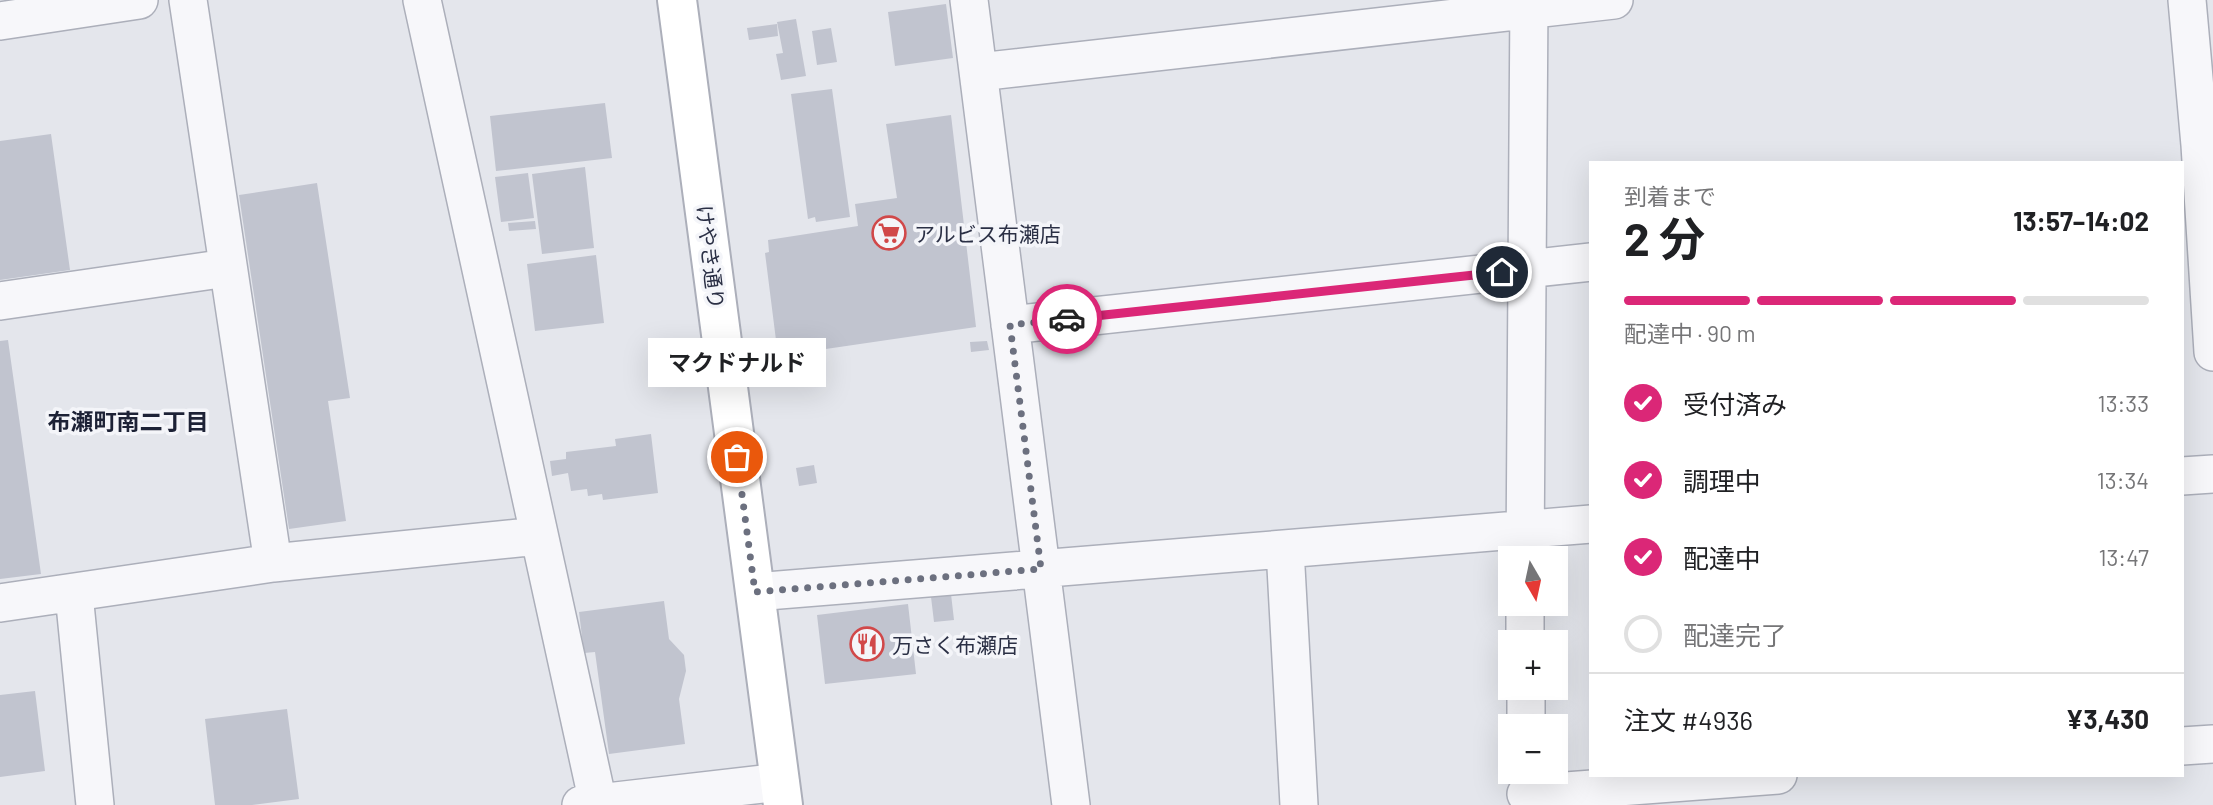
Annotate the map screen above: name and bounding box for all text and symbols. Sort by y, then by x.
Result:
text: 到着まで [1624,182,1716,210]
street label: けやき通り [692,203,730,311]
text: 13:57–14:02 [2013,205,2149,236]
text: 2 分 [1624,210,1705,265]
supermarket icon: アルビス布瀬店 [870,214,908,252]
place label: アルビス布瀬店 [914,221,1061,246]
pin [1472,242,1532,302]
icon: home [1483,253,1521,291]
courier [1032,284,1102,354]
icon: car [1048,300,1086,338]
text: 配達中 · 90 m [1624,319,1756,347]
callout: マクドナルド [648,338,826,387]
text: マクドナルド [668,348,806,376]
icon: check [1624,384,1662,422]
text: 受付済み [1683,388,1787,419]
text: 13:33 [2098,389,2149,417]
district label: 布瀬町南二丁目 [48,407,209,435]
pin [707,427,767,487]
icon: bag [718,438,756,476]
icon: check [1624,461,1662,499]
text: 調理中 [1683,465,1761,496]
text: 13:34 [2097,466,2149,494]
icon: check [1624,538,1662,576]
text: 配達中 [1683,542,1761,573]
text: 13:47 [2098,543,2149,571]
north arrow [1498,546,1568,616]
map controls [1498,546,1568,784]
text: 配達完了 [1683,619,1787,650]
restaurant icon: 万さく布瀬店 [848,625,886,663]
button: + [1498,630,1568,700]
place label: 万さく布瀬店 [892,632,1018,657]
text: ¥3,430 [2066,703,2149,734]
text: 注文 #4936 [1624,704,1753,735]
button: − [1498,714,1568,784]

